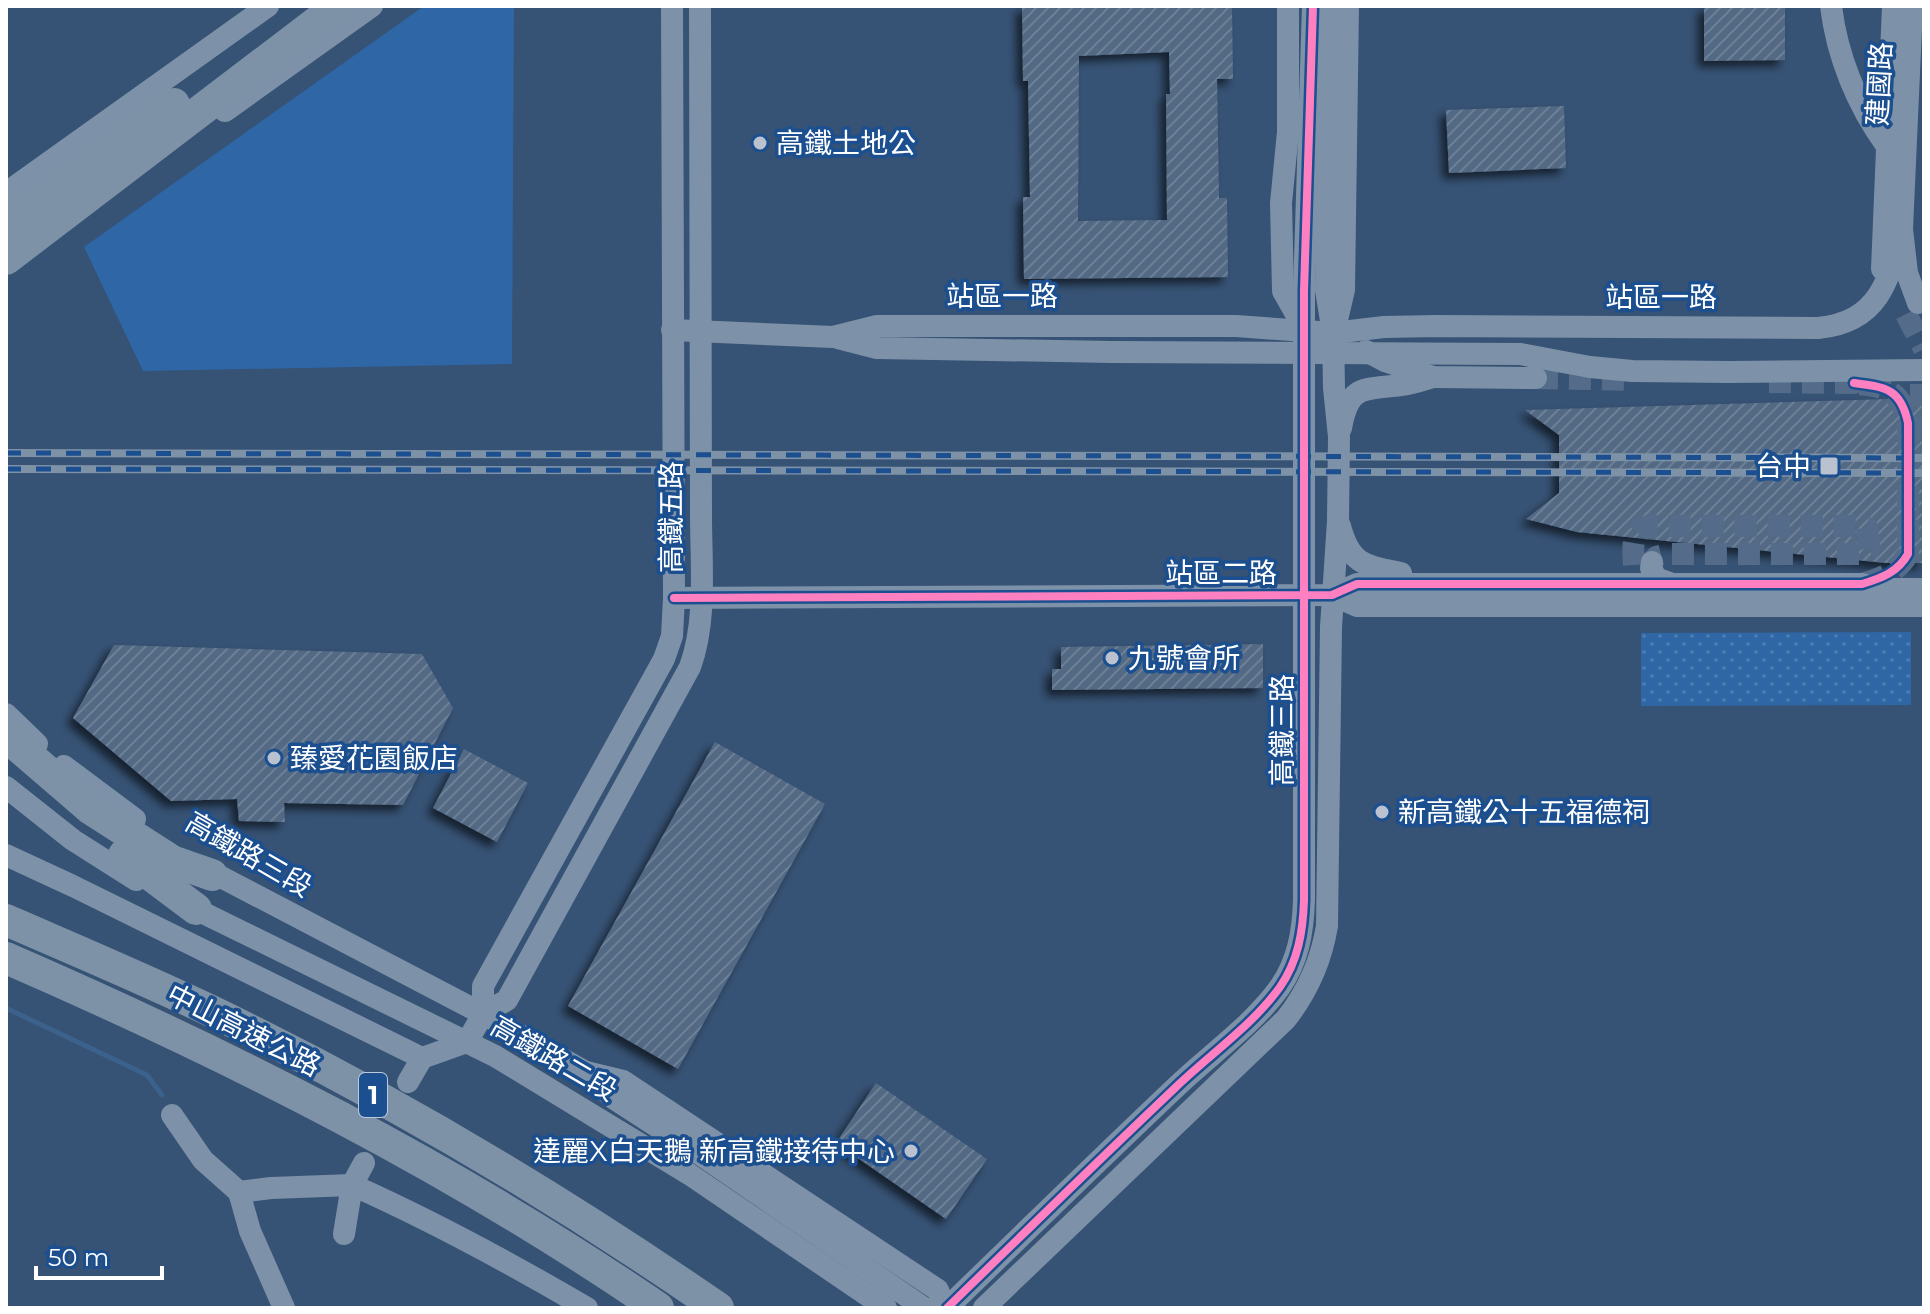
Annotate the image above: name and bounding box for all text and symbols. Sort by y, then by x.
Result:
street label: 建國路 [1860,41,1898,127]
place label: 高鐵土地公 [776,126,916,160]
marker: 高鐵土地公 [751,134,769,152]
street label: 站區一路 [946,279,1058,313]
street label: 站區一路 [1605,280,1717,314]
place label: 台中 [1755,449,1811,483]
marker: 台中 [1818,455,1840,477]
street label: 高鐵五路 [654,461,688,573]
street label: 站區二路 [1165,556,1277,590]
place label: 九號會所 [1128,641,1240,675]
marker: 九號會所 [1103,649,1121,667]
street label: 高鐵三路 [1265,674,1299,786]
place label: 臻愛花園飯店 [290,741,458,775]
marker: 臻愛花園飯店 [265,749,283,767]
place label: 新高鐵公十五福德祠 [1398,795,1650,829]
marker: 新高鐵公十五福德祠 [1373,803,1391,821]
street label: 高鐵路三段 [180,804,318,904]
street label: 中山高速公路 [161,977,327,1083]
street label: 高鐵路二段 [485,1008,623,1108]
road number: 1 [359,1073,387,1117]
place label: 達麗X白天鵝 新高鐵接待中心 [533,1134,895,1168]
marker: 達麗X白天鵝 新高鐵接待中心 [902,1142,920,1160]
scale bar [36,1230,162,1280]
text: 50 m [48,1243,109,1272]

